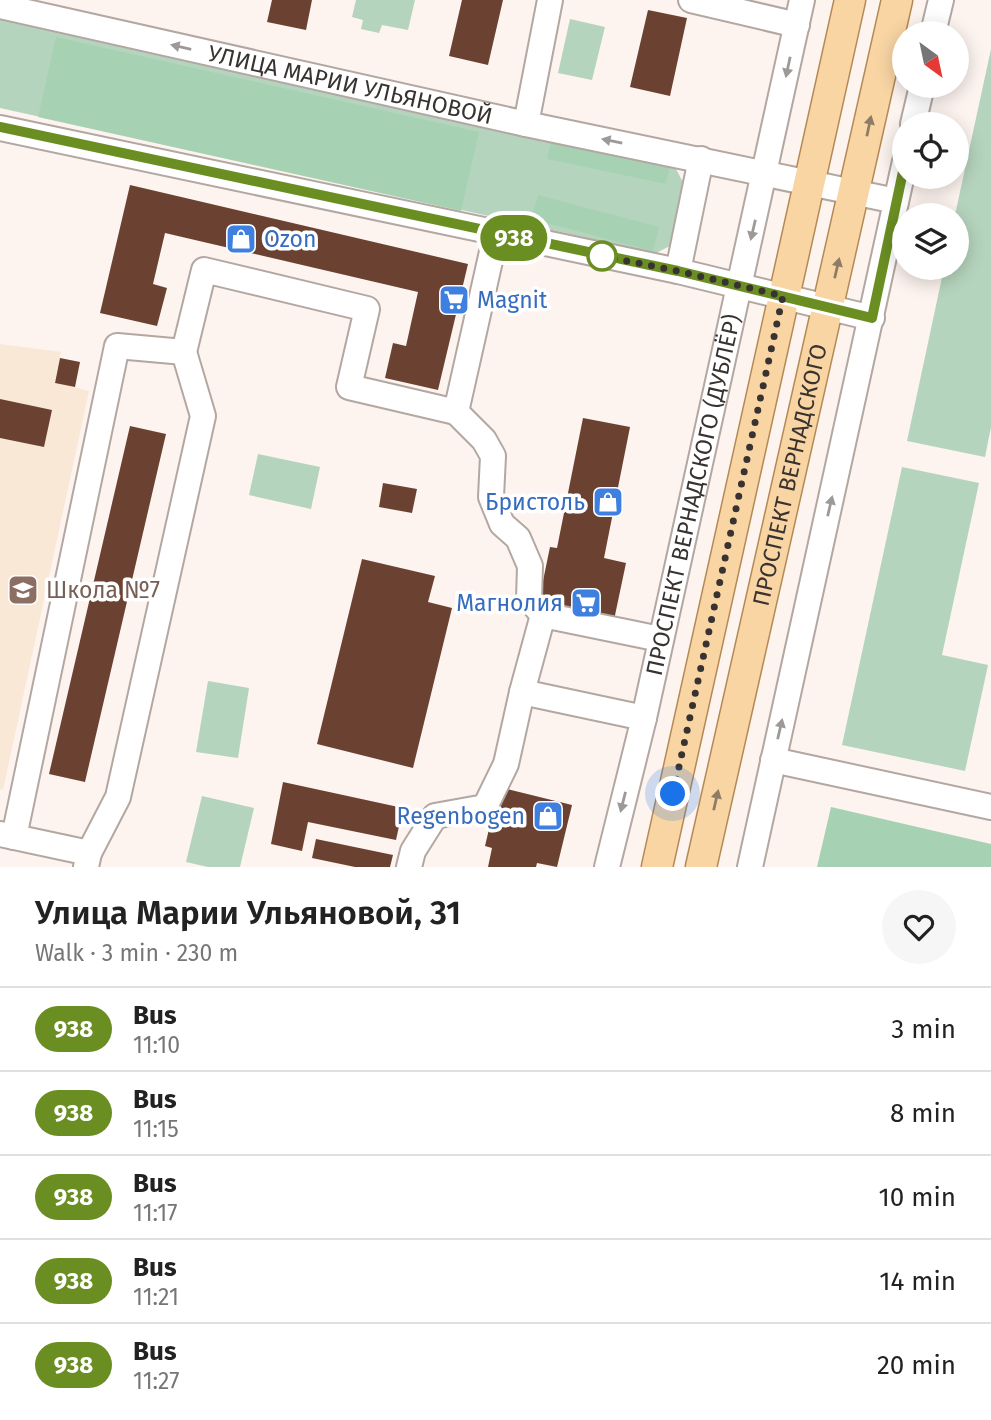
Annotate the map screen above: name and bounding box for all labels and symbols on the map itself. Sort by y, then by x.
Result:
north arrow [892,21,970,98]
street label: УЛИЦА МАРИИ УЛЬЯНОВОЙ [205,39,495,130]
one-way arrow [170,41,192,52]
one-way arrow [783,56,794,78]
one-way arrow [864,115,875,137]
one-way arrow [601,135,623,146]
line badge: 938 [474,215,554,261]
one-way arrow [747,219,758,241]
shop icon: Ozon [224,222,258,256]
place label: Ozon [264,225,317,253]
unlabelled marker [587,241,617,271]
one-way arrow [832,257,843,279]
supermarket icon: Magnit [437,283,471,317]
place label: Magnit [477,286,548,314]
street label: ПРОСПЕКТ ВЕРНАДСКОГО (ДУБЛЁР) [640,311,746,678]
street label: ПРОСПЕКТ ВЕРНАДСКОГО [746,341,833,609]
shop icon: Бристоль [591,485,625,519]
place label: Бристоль [485,488,585,516]
one-way arrow [824,495,835,517]
school or university icon: Школа №7 [6,573,40,607]
place label: Школа №7 [46,576,160,604]
supermarket icon: Магнолия [569,586,603,620]
place label: Магнолия [456,589,563,617]
one-way arrow [775,717,786,739]
your location [655,776,690,811]
one-way arrow [711,789,722,811]
one-way arrow [617,791,628,813]
shop icon: Regenbogen [531,799,565,833]
place label: Regenbogen [397,802,525,830]

